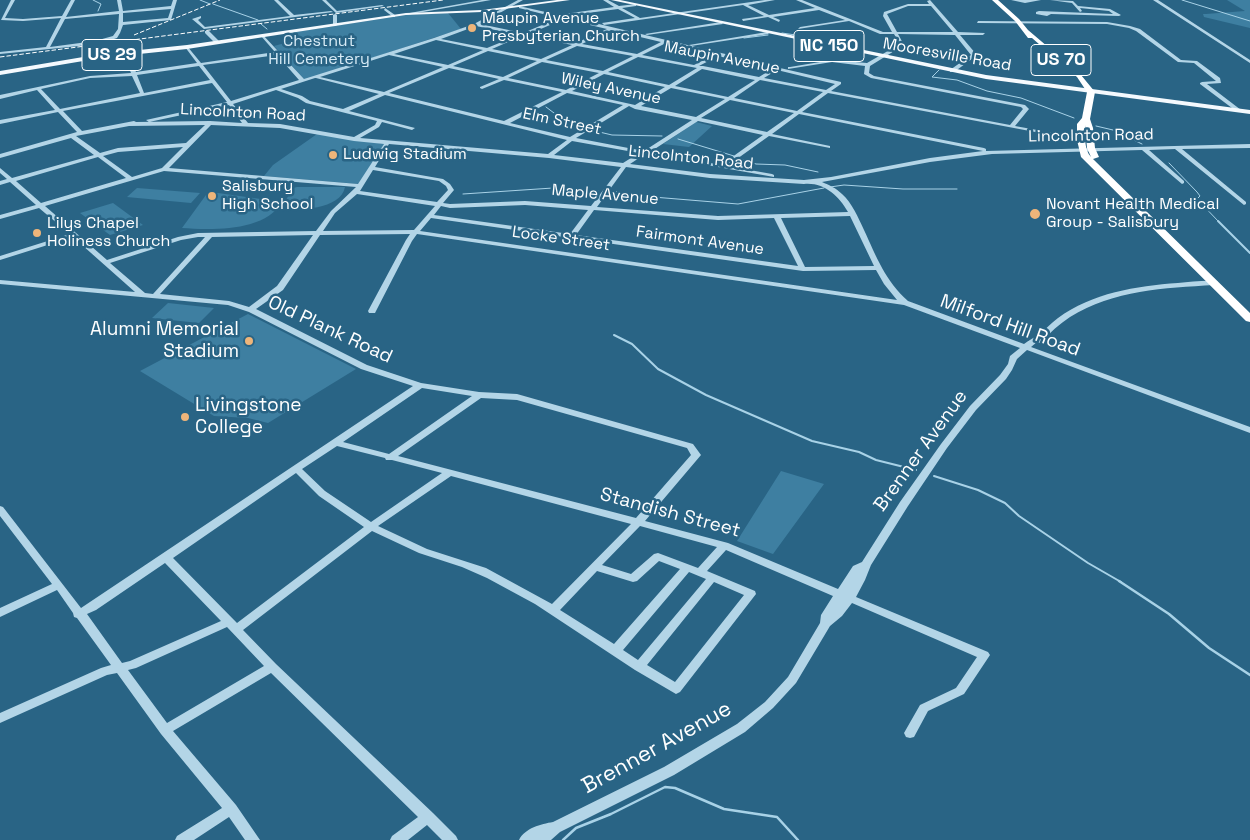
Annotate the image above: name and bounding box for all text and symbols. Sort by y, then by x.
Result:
place label: Maupin Avenue Presbyterian Church [482,9,640,47]
marker: Maupin Avenue Presbyterian Church [466,22,478,34]
road number: NC 150 [794,30,864,61]
park label: Chestnut Hill Cemetery [268,32,370,70]
street label: Mooresville Road [881,34,1013,76]
street label: Maupin Avenue [663,37,781,79]
road number: US 29 [82,40,142,70]
road number: US 70 [1031,44,1091,76]
street label: Wiley Avenue [559,69,663,109]
street label: Lincolnton Road [180,100,306,126]
street label: Elm Street [521,104,603,140]
street label: Lincolnton Road [1028,125,1154,147]
street label: Lincolnton Road [628,142,754,174]
place label: Ludwig Stadium [343,145,467,165]
marker: Ludwig Stadium [327,149,339,161]
place label: Salisbury High School [222,177,313,215]
street label: Maple Avenue [551,181,659,209]
marker: Salisbury High School [206,190,218,202]
place label: Novant Health Medical Group - Salisbury [1046,195,1219,233]
marker: Novant Health Medical Group - Salisbury [1028,207,1042,221]
place label: Lilys Chapel Holiness Church [47,214,170,252]
street label: Locke Street [511,223,611,255]
street label: Fairmont Avenue [635,223,765,259]
marker: Lilys Chapel Holiness Church [31,227,43,239]
street label: Milford Hill Road [937,290,1083,362]
street label: Old Plank Road [264,291,396,369]
place label: Alumni Memorial Stadium [90,319,239,363]
marker: Alumni Memorial Stadium [243,335,255,347]
street label: Brenner Avenue [869,386,973,516]
place label: Livingstone College [195,395,302,439]
marker: Livingstone College [179,411,191,423]
street label: Standish Street [597,483,743,543]
street label: Brenner Avenue [578,696,736,800]

